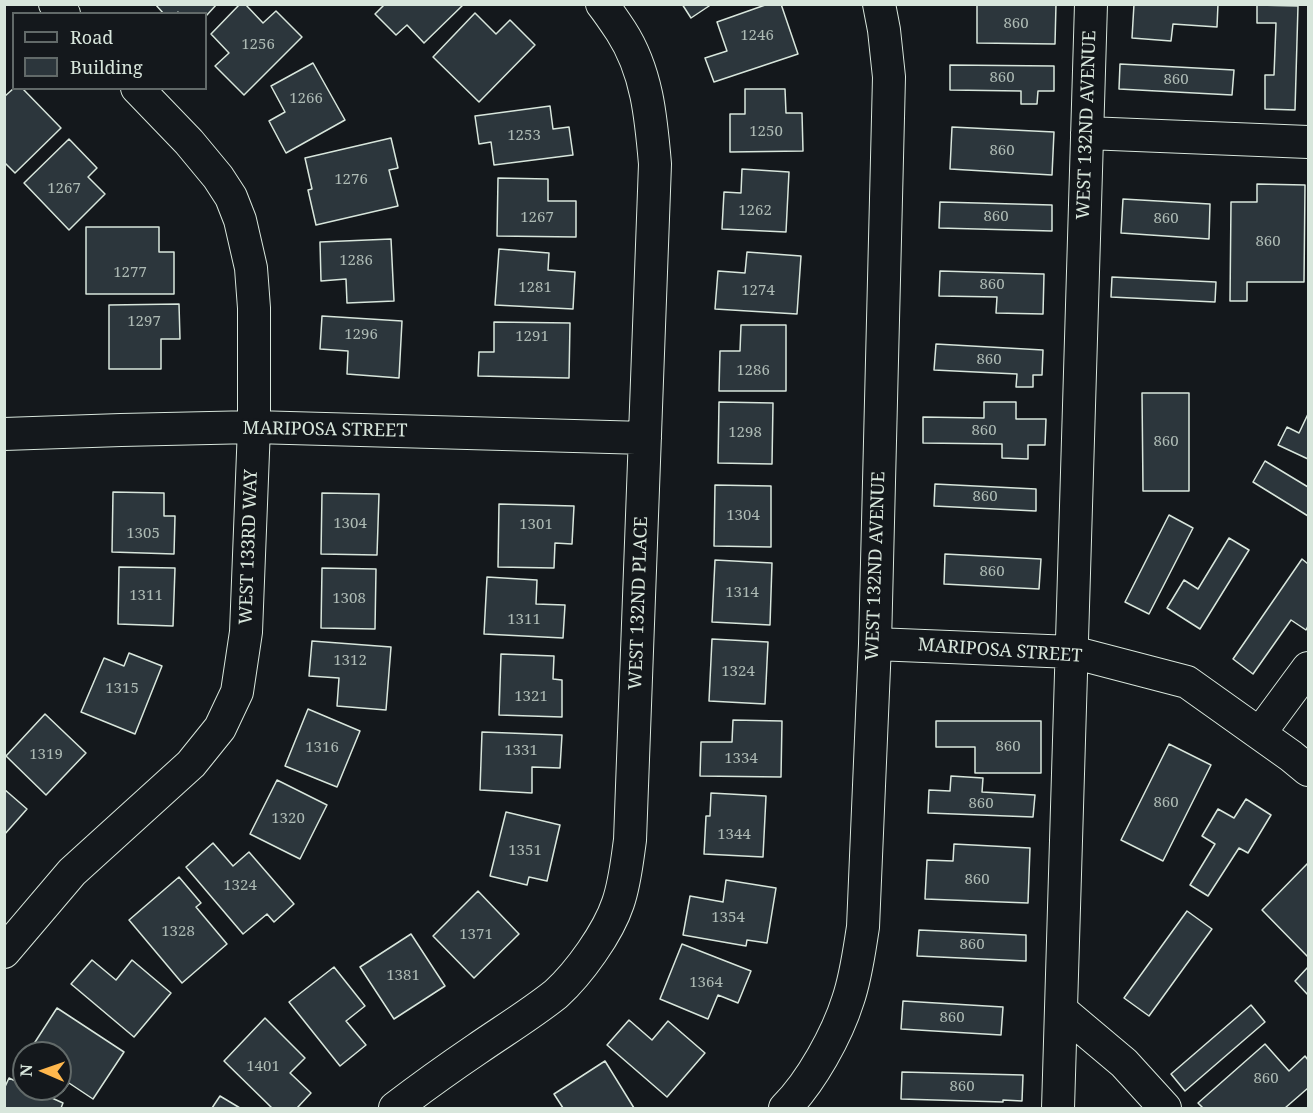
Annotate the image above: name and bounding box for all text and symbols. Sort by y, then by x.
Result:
legend [12,12,207,90]
house number: 860 [1003,15,1029,33]
text: Road [70,25,113,49]
house number: 1246 [740,27,774,45]
street label: WEST 132ND AVENUE [1073,30,1101,220]
house number: 1256 [241,36,275,54]
text: Building [70,55,143,79]
house number: 860 [989,69,1015,87]
house number: 860 [1163,71,1189,89]
house number: 1266 [289,90,323,108]
house number: 1250 [749,123,783,141]
house number: 1253 [507,127,541,145]
house number: 860 [989,142,1015,160]
house number: 1276 [334,171,368,189]
house number: 1267 [47,180,81,198]
house number: 1262 [738,202,772,220]
house number: 860 [983,208,1009,226]
house number: 1267 [520,209,554,227]
house number: 860 [1153,210,1179,228]
house number: 860 [1255,233,1281,251]
house number: 1286 [339,252,373,270]
house number: 1277 [113,264,147,282]
house number: 860 [979,276,1005,294]
house number: 1281 [518,279,552,297]
house number: 1274 [741,282,775,300]
house number: 1297 [127,313,161,331]
house number: 1296 [344,326,378,344]
house number: 1291 [515,328,549,346]
house number: 860 [976,351,1002,369]
house number: 1286 [736,362,770,380]
street label: MARIPOSA STREET [242,418,408,442]
house number: 860 [971,422,997,440]
house number: 1298 [728,424,762,442]
house number: 860 [1153,433,1179,451]
street label: WEST 133RD WAY [235,469,263,625]
street label: WEST 132ND AVENUE [862,471,890,661]
house number: 860 [972,488,998,506]
house number: 1304 [726,507,760,525]
house number: 1304 [333,515,367,533]
house number: 1301 [519,516,553,534]
street label: WEST 132ND PLACE [625,516,653,690]
house number: 1305 [126,525,160,543]
house number: 860 [979,563,1005,581]
house number: 1314 [725,584,759,602]
house number: 1311 [129,587,163,605]
house number: 1308 [332,590,366,608]
house number: 1311 [507,611,541,629]
street label: MARIPOSA STREET [917,634,1083,668]
house number: 1312 [333,652,367,670]
house number: 1324 [721,663,755,681]
house number: 1315 [105,680,139,698]
house number: 1321 [514,688,548,706]
house number: 860 [995,738,1021,756]
house number: 1316 [305,739,339,757]
house number: 1331 [504,742,538,760]
house number: 1319 [29,746,63,764]
house number: 1334 [724,750,758,768]
house number: 860 [1153,794,1179,812]
house number: 860 [968,795,994,813]
house number: 1320 [271,810,305,828]
house number: 1344 [717,826,751,844]
house number: 1351 [508,842,542,860]
house number: 860 [964,871,990,889]
house number: 1324 [223,877,257,895]
house number: 1354 [711,909,745,927]
house number: 1328 [161,923,195,941]
house number: 1371 [459,926,493,944]
house number: 860 [959,936,985,954]
house number: 1381 [386,967,420,985]
house number: 1364 [689,974,723,992]
house number: 860 [939,1009,965,1027]
north arrow [12,1041,72,1101]
house number: 1401 [246,1058,280,1076]
text: N [15,1064,37,1077]
house number: 860 [1253,1070,1279,1088]
house number: 860 [949,1078,975,1096]

